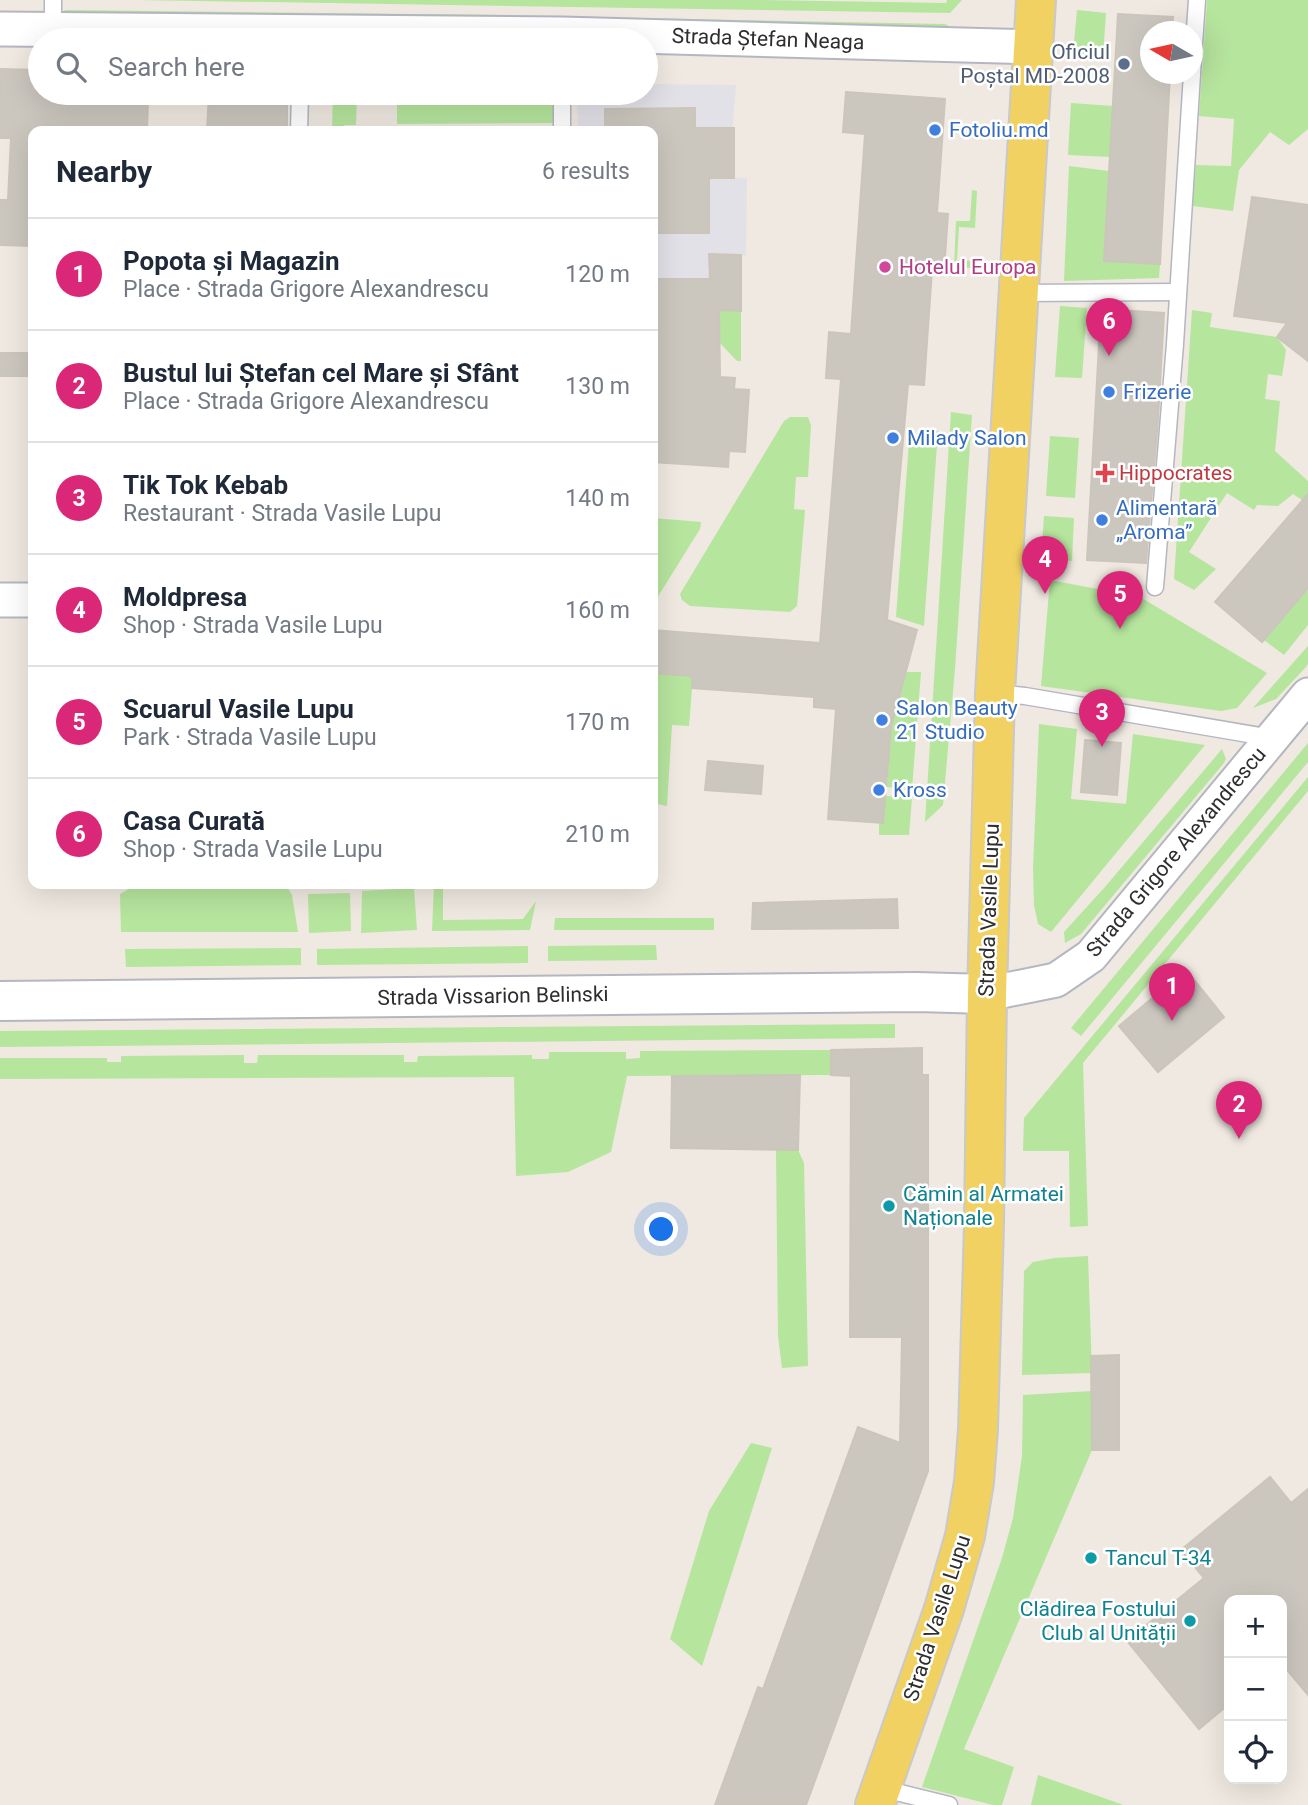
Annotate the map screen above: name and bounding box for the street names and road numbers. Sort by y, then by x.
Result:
street label: Strada Ștefan Neaga [671,24,865,54]
street label: Strada Grigore Alexandrescu [1081,742,1271,962]
street label: Strada Vasile Lupu [974,823,1004,997]
street label: Strada Vissarion Belinski [377,982,609,1010]
street label: Strada Vasile Lupu [899,1532,975,1704]

